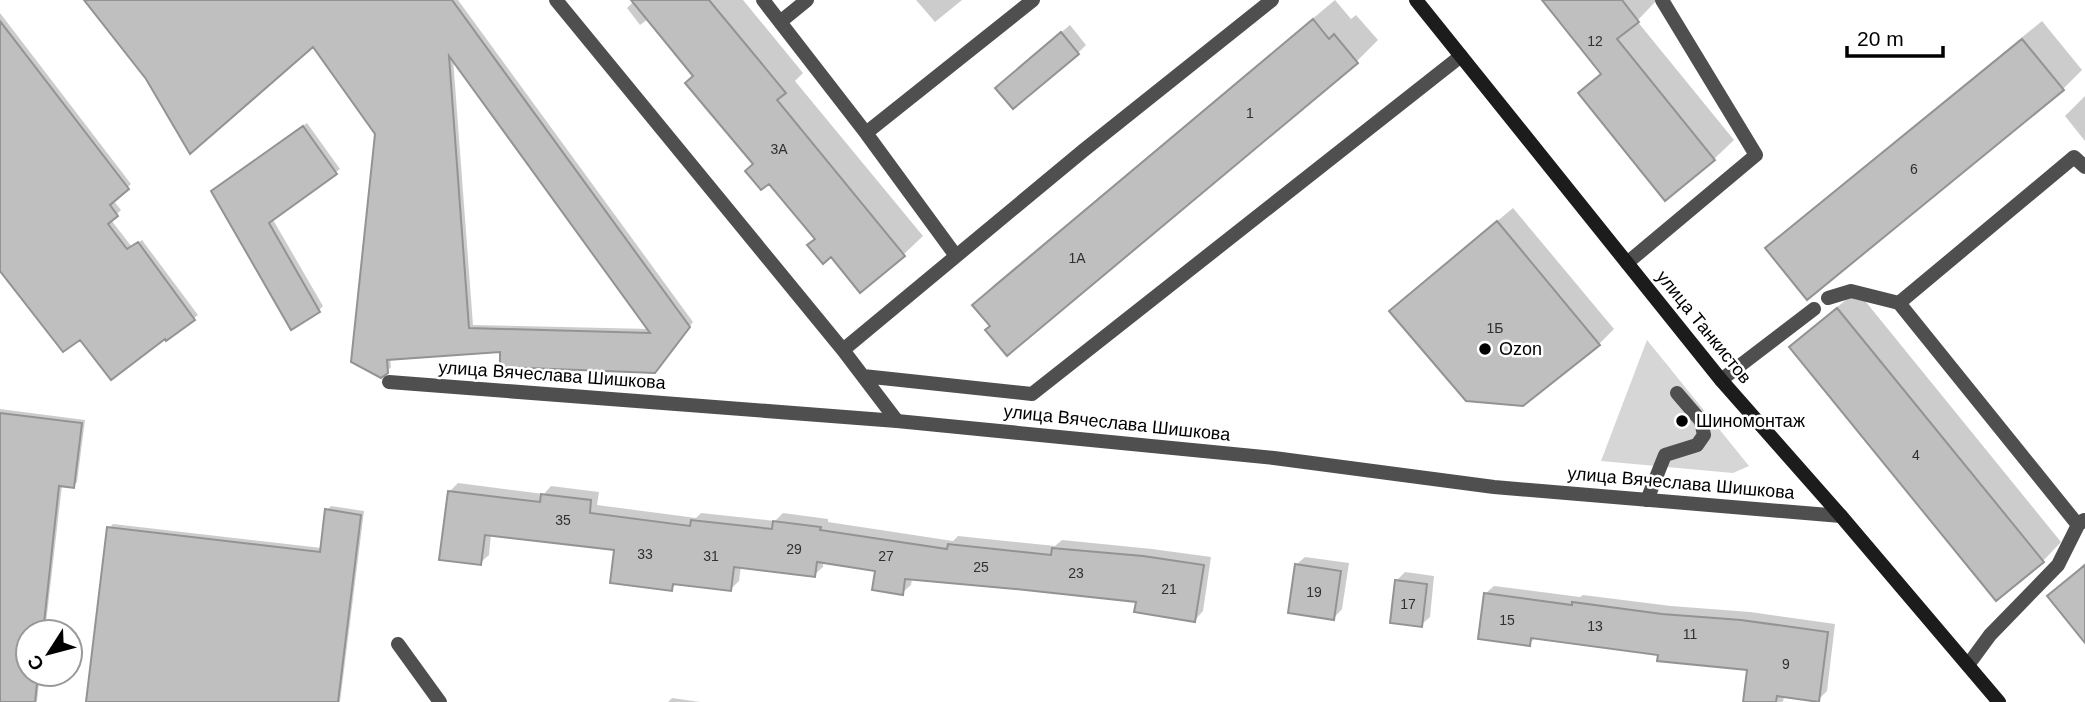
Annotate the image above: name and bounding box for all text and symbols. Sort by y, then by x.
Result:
scale bar [1847,14,1943,58]
text: 20 m [1857,27,1904,50]
house number: 12 [1587,33,1603,49]
house number: 1 [1246,105,1254,121]
house number: 3А [770,141,788,157]
house number: 6 [1910,161,1918,177]
house number: 1А [1068,250,1086,266]
street label: улица Танкистов [1652,267,1756,387]
house number: 1Б [1487,320,1503,336]
place label: Ozon [1499,339,1542,359]
marker: Ozon [1477,341,1493,357]
street label: улица Вячеслава Шишкова [438,357,667,393]
street label: улица Вячеслава Шишкова [1003,401,1232,445]
place label: Шиномонтаж [1696,411,1805,431]
marker: Шиномонтаж [1674,413,1690,429]
house number: 4 [1912,447,1920,463]
street label: улица Вячеслава Шишкова [1567,463,1796,503]
house number: 35 [555,512,571,528]
house number: 29 [786,541,802,557]
house number: 33 [637,546,653,562]
house number: 31 [703,548,719,564]
house number: 27 [878,548,894,564]
house number: 25 [973,559,989,575]
house number: 23 [1068,565,1084,581]
house number: 21 [1161,581,1177,597]
house number: 19 [1306,584,1322,600]
house number: 17 [1400,596,1416,612]
house number: 15 [1499,612,1515,628]
north arrow [14,618,84,688]
house number: 13 [1587,618,1603,634]
house number: 11 [1683,626,1697,642]
text: С [23,651,48,674]
house number: 9 [1782,656,1790,672]

